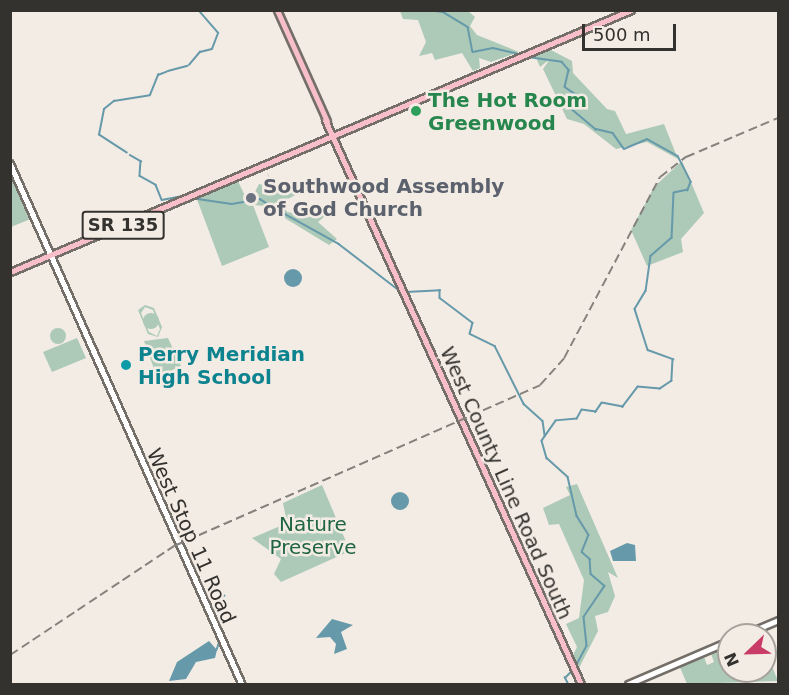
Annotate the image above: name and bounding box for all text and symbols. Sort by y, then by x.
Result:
scale bar [585,12,680,50]
text: 500 m [593,24,651,45]
place label: The Hot Room Greenwood [428,88,587,135]
marker: The Hot Room Greenwood [409,104,423,118]
place label: Southwood Assembly of God Church [263,174,504,221]
marker: Southwood Assembly of God Church [244,191,258,205]
road number: SR 135 [81,210,165,240]
place label: Perry Meridian High School [138,342,305,389]
street label: West County Line Road South [435,343,577,623]
marker: Perry Meridian High School [119,358,133,372]
street label: West Stop 11 Road [142,445,240,627]
park label: Nature Preserve [270,513,356,560]
north arrow [717,623,777,683]
text: N [720,650,743,669]

